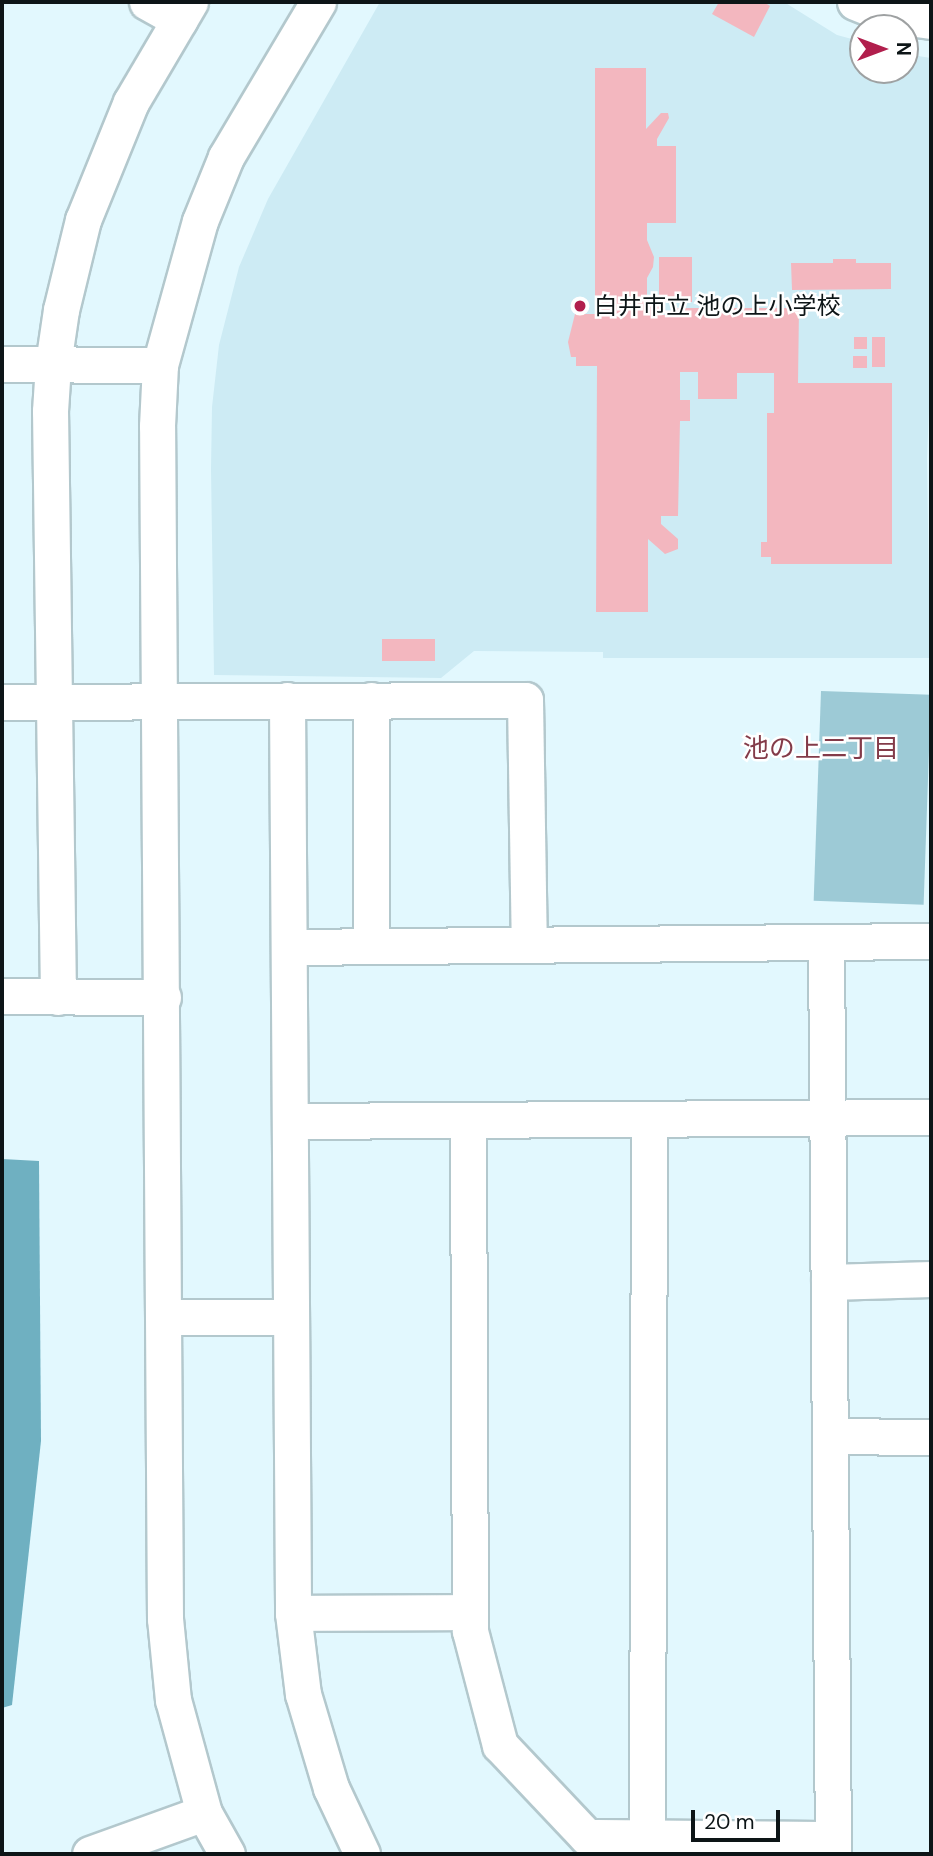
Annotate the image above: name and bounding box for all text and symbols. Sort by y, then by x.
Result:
north arrow [849,14,919,84]
text: N [891,42,916,56]
place label: 白井市立 池の上小学校 [594,292,840,320]
marker: 白井市立 池の上小学校 [572,298,588,314]
district label: 池の上二丁目 [743,733,899,765]
scale bar [695,1797,784,1841]
text: 20 m [704,1808,755,1836]

